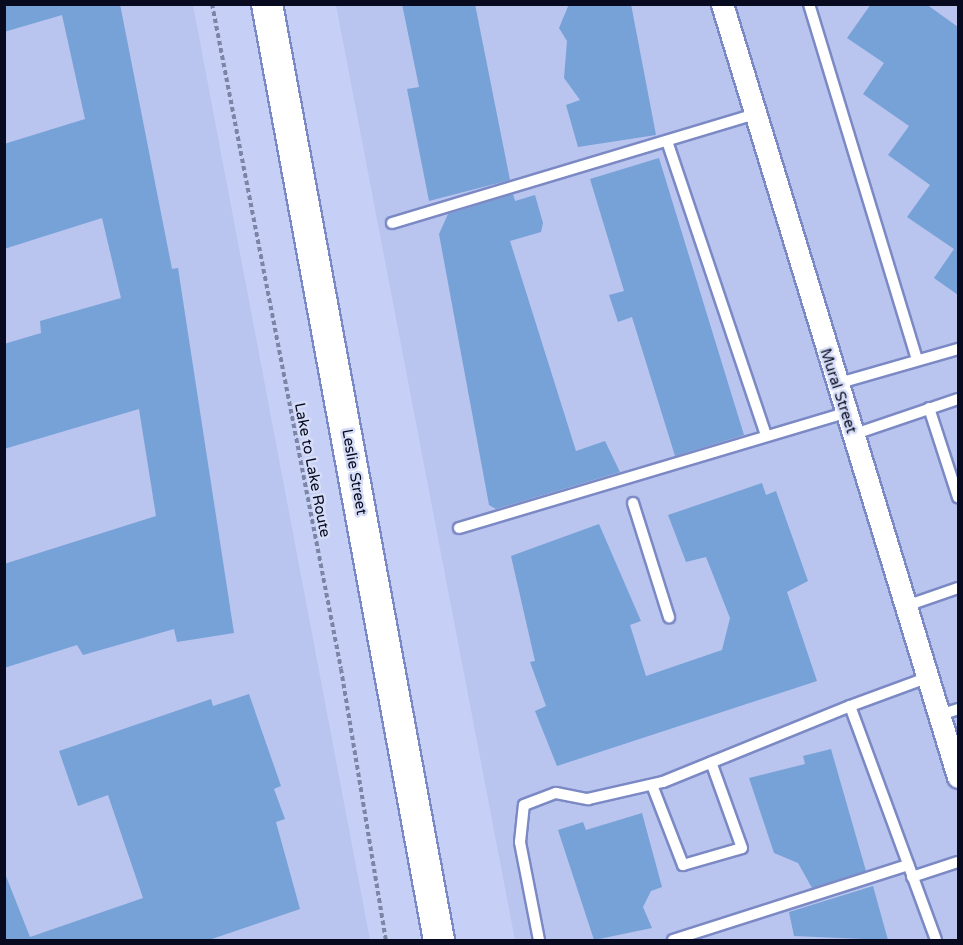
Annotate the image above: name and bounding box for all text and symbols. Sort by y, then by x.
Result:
street label: Mural Street [816,346,860,436]
street label: Lake to Lake Route [290,401,334,539]
street label: Leslie Street [338,428,370,516]

